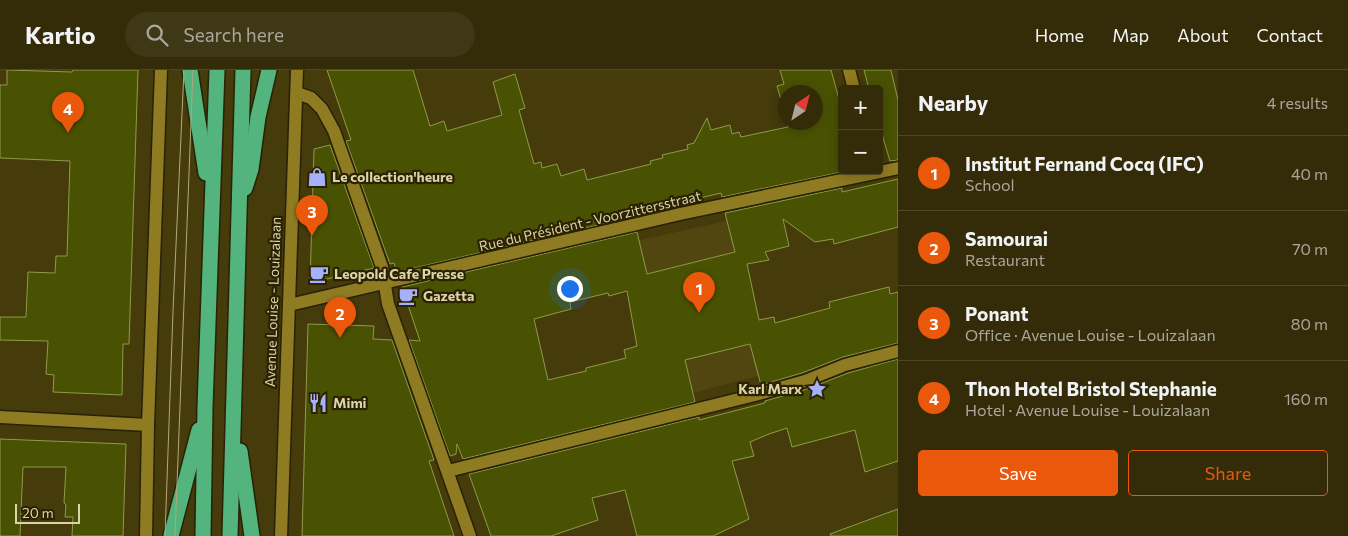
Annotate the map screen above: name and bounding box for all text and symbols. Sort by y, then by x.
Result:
search box [125,12,475,57]
text: Kartio [25,20,95,49]
icon: search [143,21,171,49]
text: Search here [183,23,284,46]
text: Home [1035,24,1084,46]
text: Map [1112,24,1149,46]
text: About [1177,24,1229,46]
text: Contact [1257,24,1323,46]
north arrow [778,85,823,130]
map controls [838,85,883,175]
button: + [838,85,883,130]
text: Nearby [918,90,988,115]
pin: 4 [52,92,84,133]
text: 4 results [1267,93,1328,112]
button: − [838,130,883,175]
text: Institut Fernand Cocq (IFC) [965,152,1204,175]
text: 1 [930,164,938,183]
text: 40 m [1291,164,1328,183]
shop icon: Le collection'heure [306,166,328,188]
place label: Le collection'heure [332,168,453,185]
text: School [965,175,1015,194]
street label: Rue du Président - Voorzittersstraat [477,187,703,254]
pin: 3 [296,195,328,236]
street label: Avenue Louise - Louizalaan [261,216,284,387]
text: Samourai [965,227,1048,250]
text: 2 [929,239,939,258]
text: 70 m [1292,239,1328,258]
text: Restaurant [965,250,1045,269]
cafe icon: Leopold Cafe Presse [308,263,330,285]
place label: Leopold Cafe Presse [334,265,464,282]
pin: 1 [683,272,715,313]
your location [557,276,583,302]
cafe icon: Gazetta [397,285,419,307]
place label: Gazetta [423,287,474,304]
pin: 2 [324,297,356,338]
text: Ponant [965,302,1028,325]
text: 3 [929,314,939,333]
text: 80 m [1291,314,1328,333]
text: Office · Avenue Louise - Louizalaan [965,325,1216,344]
text: Thon Hotel Bristol Stephanie [965,377,1217,400]
place icon: Karl Marx [806,378,828,400]
place label: Karl Marx [738,380,802,397]
text: 4 [929,389,939,408]
text: 160 m [1284,389,1328,408]
restaurant icon: Mimi [307,392,329,414]
place label: Mimi [333,394,367,411]
text: Hotel · Avenue Louise - Louizalaan [965,400,1210,419]
button: Save [918,450,1118,496]
button: Share [1128,450,1328,496]
scale bar [15,501,80,524]
text: 20 m [22,504,54,521]

